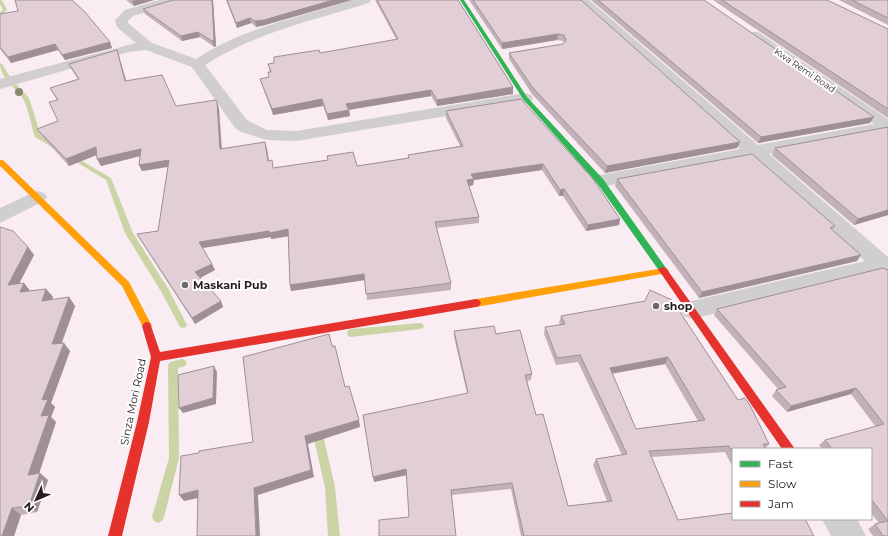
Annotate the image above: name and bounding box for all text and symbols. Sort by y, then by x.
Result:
street label: Kwa Remi Road [772,46,838,94]
place label: Maskani Pub [193,278,268,292]
marker: Maskani Pub [180,280,190,290]
place label: shop [664,299,693,313]
marker: shop [651,301,661,311]
street label: Sinza Mori Road [117,357,149,447]
legend [732,448,872,520]
text: Fast [768,456,793,471]
text: Slow [768,476,797,491]
north arrow [16,480,56,520]
text: Jam [767,496,794,511]
text: N [21,499,37,515]

